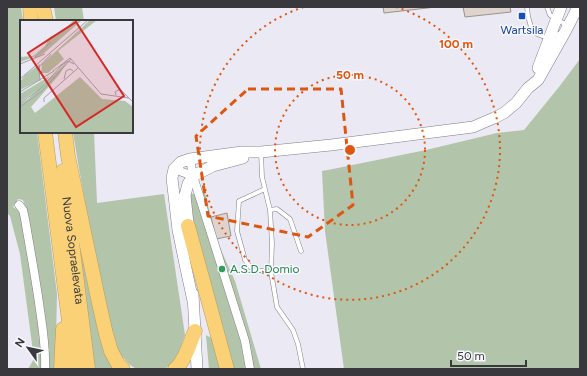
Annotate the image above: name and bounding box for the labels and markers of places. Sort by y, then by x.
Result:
marker: Wartsila [517,11,527,21]
place label: Wartsila [501,23,543,37]
centre of rings [343,143,357,157]
place label: A.S.D. Domio [230,262,299,276]
marker: A.S.D. Domio [217,264,227,274]

